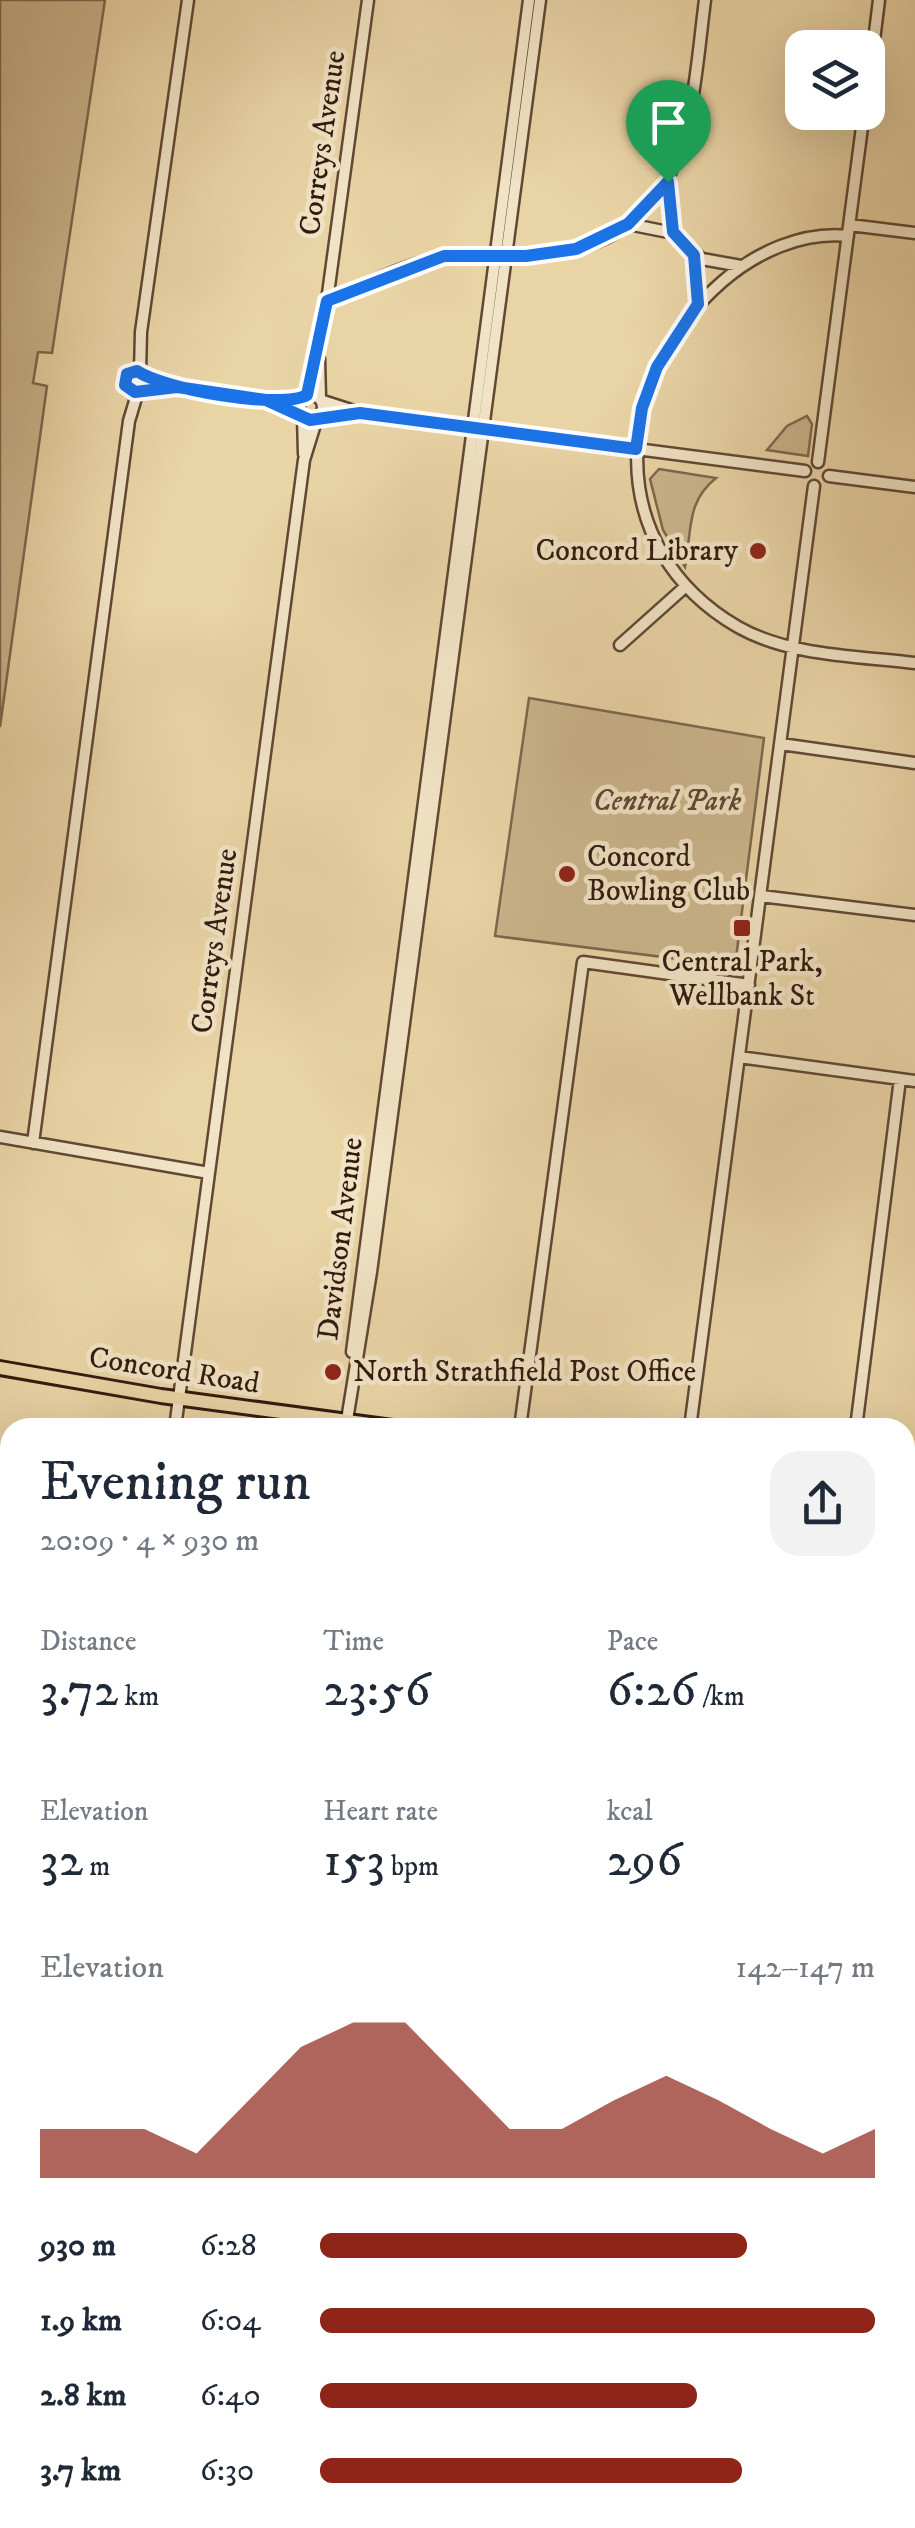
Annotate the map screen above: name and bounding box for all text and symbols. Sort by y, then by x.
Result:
map controls [785,30,885,130]
button: layers [785,30,885,130]
street label: Correys Avenue [292,48,354,238]
pin [626,80,711,183]
icon: arrive [641,95,696,150]
place label: Concord Library [535,533,739,570]
marker: Concord Library [747,540,769,562]
park label: Central Park [593,783,742,820]
place label: Concord Bowling Club [587,839,750,910]
street label: Correys Avenue [184,846,246,1036]
marker: Concord Bowling Club [556,863,578,885]
marker: Central Park, Wellbank St [731,917,753,939]
place label: Central Park, Wellbank St [662,944,822,1015]
street label: Davidson Avenue [310,1135,372,1343]
street label: Concord Road [86,1339,262,1403]
place label: North Strathfield Post Office [353,1354,696,1391]
marker: North Strathfield Post Office [322,1361,344,1383]
text: Evening run [40,1449,311,1518]
button: share [770,1451,875,1556]
text: 20:09 · 4 × 930 m [40,1521,259,1561]
text: Distance [40,1624,136,1659]
text: Time [323,1624,384,1659]
text: Pace [607,1624,658,1659]
text: 3.72 [40,1659,118,1722]
text: 23:56 [323,1659,430,1722]
text: 6:26 [607,1659,696,1722]
text: km [118,1679,159,1714]
text: /km [696,1679,745,1714]
text: Elevation [40,1794,148,1829]
text: Heart rate [323,1794,438,1829]
text: kcal [607,1794,653,1829]
text: 32 [40,1829,83,1892]
text: 153 [323,1829,385,1892]
text: 296 [607,1829,682,1892]
text: m [83,1849,110,1884]
text: bpm [385,1849,439,1884]
text: Elevation [40,1948,164,1988]
text: 142–147 m [735,1948,875,1988]
text: 930 m [40,2226,116,2266]
text: 6:28 [200,2226,257,2266]
text: 1.9 km [40,2301,122,2341]
text: 6:04 [200,2301,261,2341]
text: 2.8 km [40,2376,127,2416]
text: 6:40 [200,2376,261,2416]
text: 3.7 km [40,2451,121,2491]
text: 6:30 [200,2451,254,2491]

